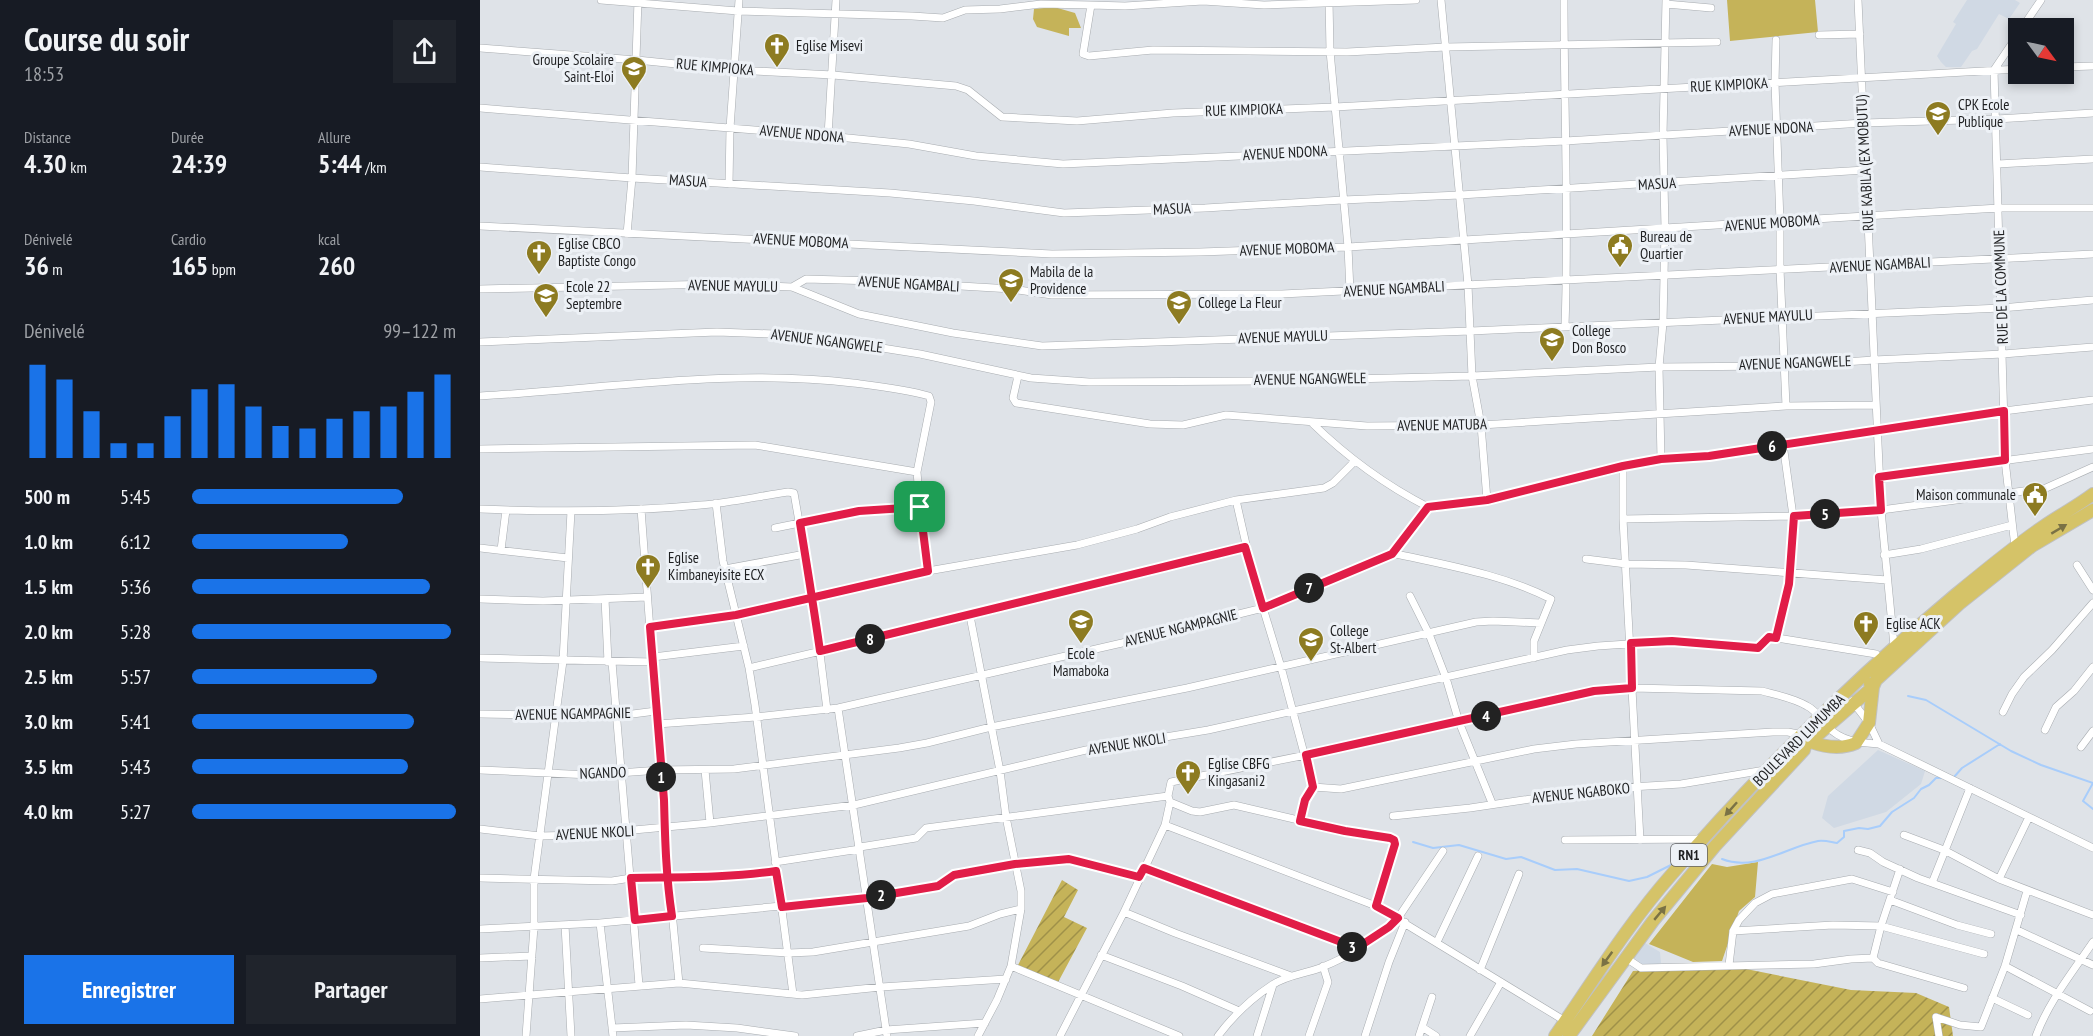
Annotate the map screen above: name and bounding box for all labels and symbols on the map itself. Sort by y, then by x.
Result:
north arrow [2008,18,2074,84]
church icon: Eglise Misevi [762,31,792,69]
place label: Eglise Misevi [796,36,863,55]
place label: Groupe Scolaire Saint-Eloi [533,50,614,86]
school or university icon: Groupe Scolaire Saint-Eloi [619,54,649,92]
street label: RUE KIMPIOKA [676,54,755,79]
street label: RUE KIMPIOKA [1690,73,1769,96]
street label: RUE KABILA (EX MOBUTU) [1851,94,1878,232]
place label: CPK Ecole Publique [1958,95,2010,131]
street label: RUE KIMPIOKA [1205,99,1284,120]
school or university icon: CPK Ecole Publique [1923,99,1953,137]
street label: AVENUE NDONA [1728,117,1815,140]
street label: AVENUE NDONA [759,120,846,147]
street label: AVENUE NDONA [1242,141,1329,164]
street label: MASUA [668,170,709,191]
street label: MASUA [1638,173,1677,194]
street label: MASUA [1153,198,1192,219]
street label: AVENUE MOBOMA [1724,210,1821,235]
place label: Bureau de Quartier [1640,227,1692,263]
street label: AVENUE MOBOMA [753,229,850,253]
street label: RUE DE LA COMMUNE [1989,230,2012,345]
public building icon: Bureau de Quartier [1605,231,1635,269]
place label: Eglise CBCO Baptiste Congo [558,234,636,270]
street label: AVENUE MOBOMA [1239,237,1336,260]
church icon: Eglise CBCO Baptiste Congo [524,238,554,276]
street label: AVENUE NGAMBALI [1829,252,1931,277]
place label: Mabila de la Providence [1030,262,1093,298]
school or university icon: Mabila de la Providence [996,266,1026,304]
street label: AVENUE NGAMBALI [858,271,960,296]
street label: AVENUE MAYULU [688,275,778,296]
street label: AVENUE NGAMBALI [1343,276,1445,301]
place label: Ecole 22 Septembre [566,277,622,313]
school or university icon: Ecole 22 Septembre [531,281,561,319]
school or university icon: College La Fleur [1164,288,1194,326]
place label: College La Fleur [1198,293,1282,312]
street label: AVENUE MAYULU [1723,305,1813,328]
place label: College Don Bosco [1572,321,1626,357]
street label: AVENUE NGANGWELE [770,324,884,357]
street label: AVENUE MAYULU [1238,325,1328,348]
school or university icon: College Don Bosco [1537,325,1567,363]
street label: AVENUE NGANGWELE [1738,351,1852,374]
street label: AVENUE NGANGWELE [1254,368,1366,389]
street label: AVENUE MATUBA [1397,414,1488,435]
pin: 6 [1757,431,1787,461]
public building icon: Maison communale [2020,480,2050,518]
pin [894,481,945,532]
place label: Maison communale [1916,485,2016,504]
pin: 5 [1810,499,1840,529]
one-way arrow [2051,524,2067,535]
place label: Eglise Kimbaneyisite ECX [668,548,765,584]
church icon: Eglise Kimbaneyisite ECX [633,552,663,590]
pin: 7 [1294,573,1324,603]
street label: AVENUE NGAMPAGNIE [1122,604,1239,651]
school or university icon: Ecole Mamaboka [1066,607,1096,645]
church icon: Eglise ACK [1851,609,1881,647]
place label: Eglise ACK [1886,614,1941,633]
place label: College St-Albert [1330,621,1376,657]
pin: 8 [855,624,885,654]
school or university icon: College St-Albert [1296,625,1326,663]
place label: Ecole Mamaboka [1053,644,1109,680]
street label: BOULEVARD LUMUMBA [1749,689,1849,790]
pin: 4 [1471,701,1501,731]
street label: AVENUE NGAMPAGNIE [515,703,631,724]
street label: AVENUE NKOLI [1087,728,1167,759]
place label: Eglise CBFG Kingasani2 [1208,754,1270,790]
church icon: Eglise CBFG Kingasani2 [1173,758,1203,796]
street label: NGANDO [579,762,627,783]
pin: 1 [646,762,676,792]
street label: AVENUE NGABOKO [1531,778,1631,807]
one-way arrow [1725,801,1738,816]
street label: AVENUE NKOLI [555,821,635,844]
road number: RN1 [1671,844,1707,866]
pin: 2 [866,880,896,910]
one-way arrow [1653,906,1666,921]
pin: 3 [1337,932,1367,962]
one-way arrow [1601,951,1613,966]

